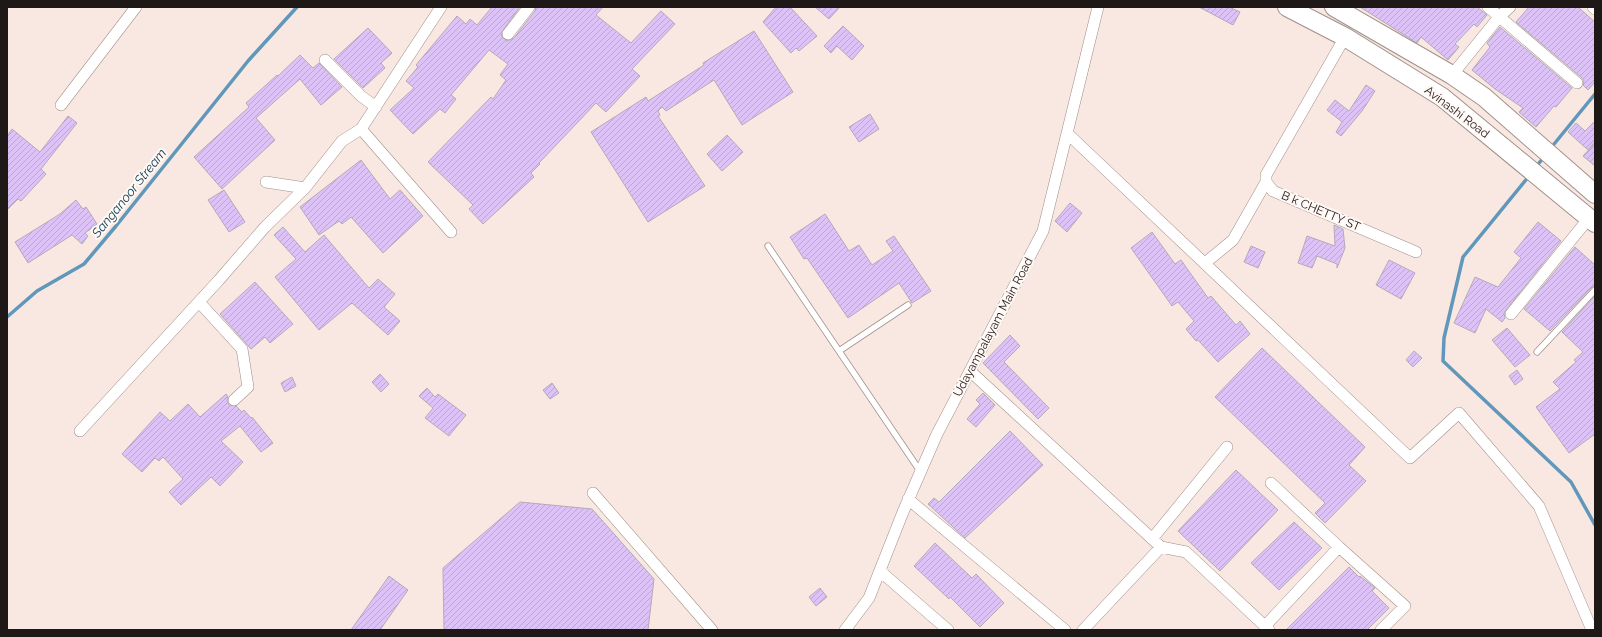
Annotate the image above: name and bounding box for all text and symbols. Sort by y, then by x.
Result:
street label: Avinashi Road [1422,83,1492,141]
water label: Sanganoor Stream [88,146,169,241]
street label: B k CHETTY ST [1279,188,1363,234]
street label: Udayampalayam Main Road [950,255,1036,399]

